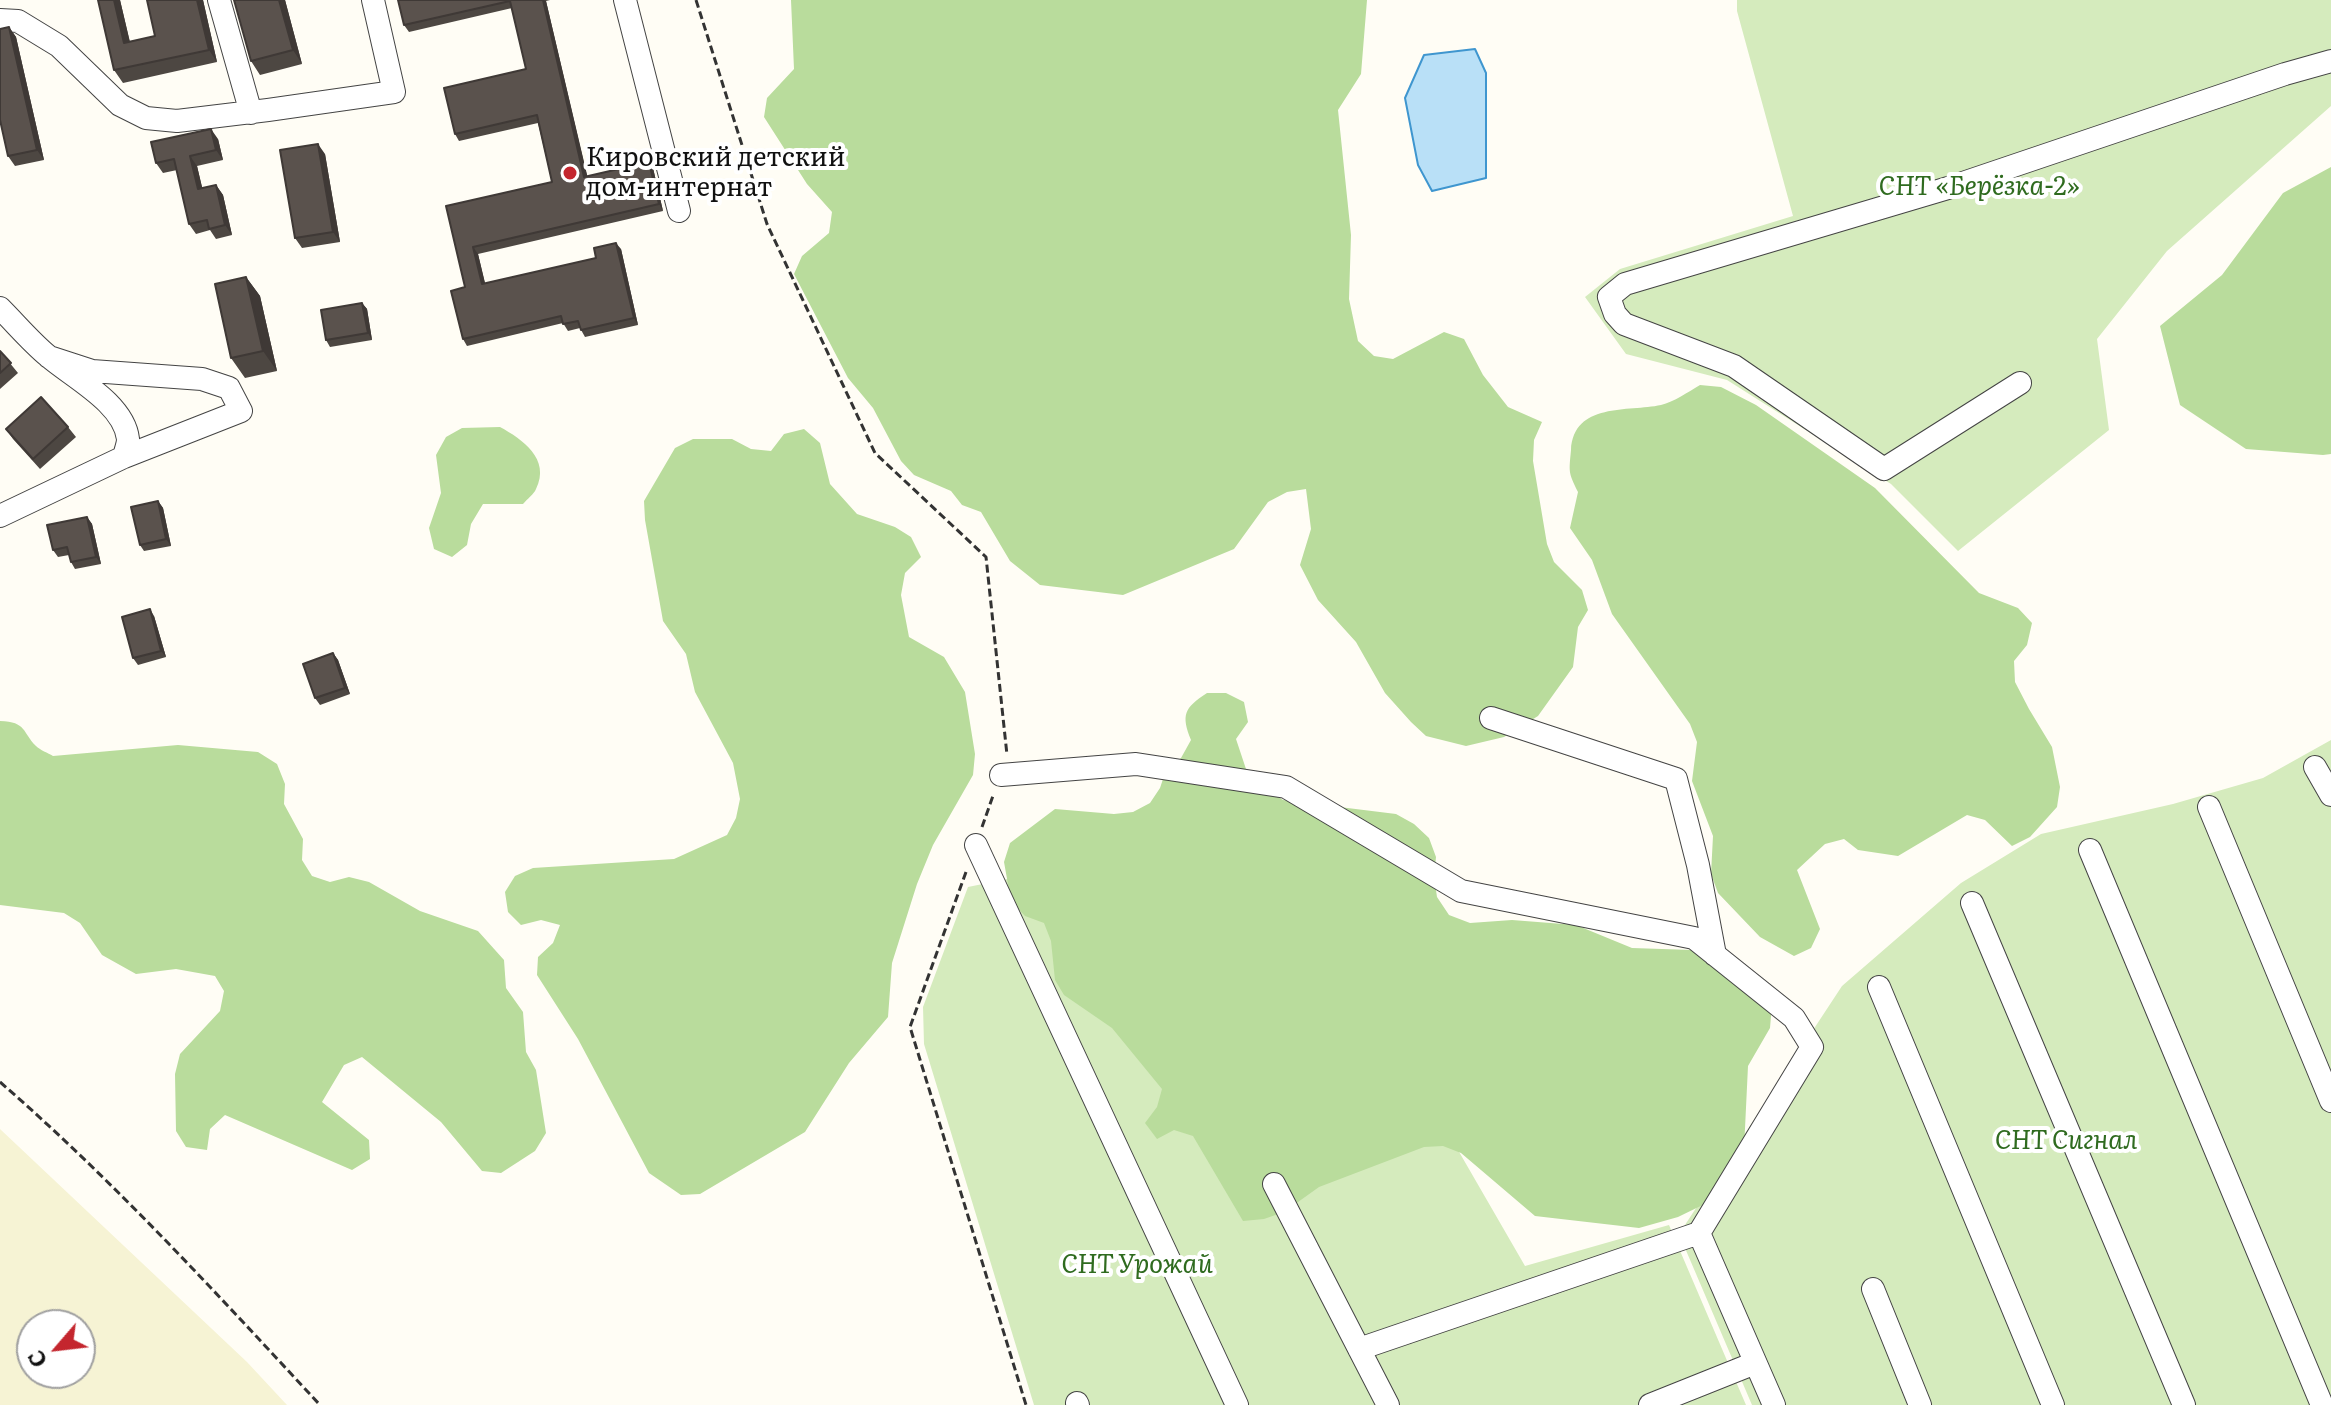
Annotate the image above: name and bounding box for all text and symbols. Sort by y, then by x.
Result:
place label: Кировский детский дом-интернат [586,142,845,204]
marker: Кировский детский дом-интернат [561,164,579,182]
park label: СНТ «Берёзка-2» [1879,171,2079,203]
park label: СНТ Сигнал [1995,1125,2137,1157]
park label: СНТ Урожай [1061,1249,1213,1281]
north arrow [16,1309,96,1389]
text: С [18,1345,54,1374]

